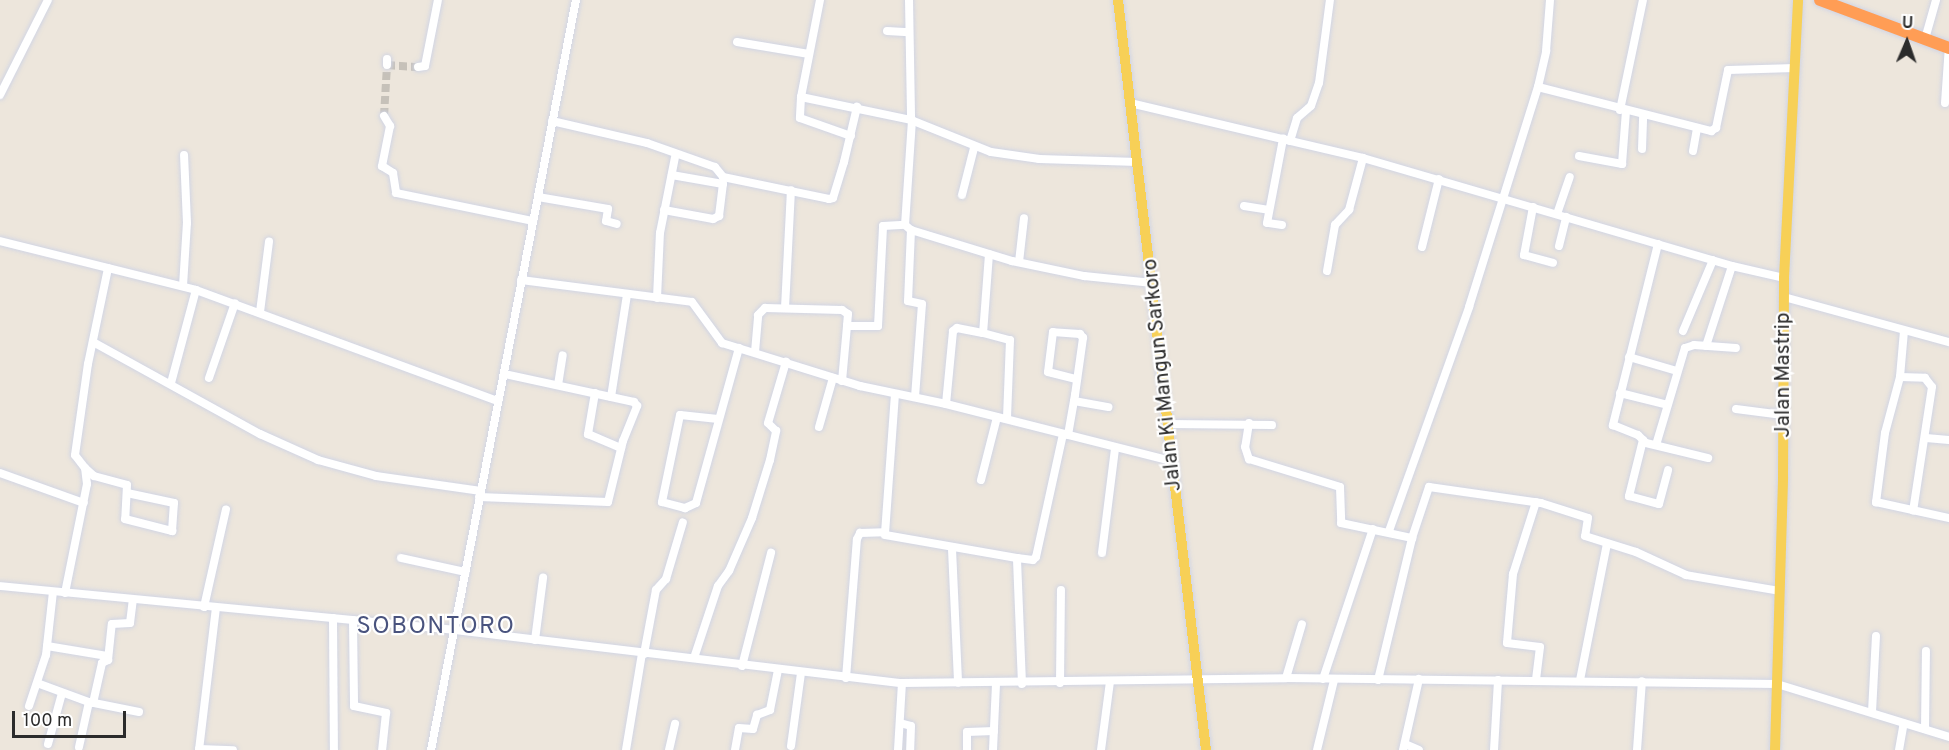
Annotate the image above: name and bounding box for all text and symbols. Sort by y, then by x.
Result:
north arrow [1877,12,1937,72]
text: U [1902,14,1914,34]
street label: Jalan Ki Mangun Sarkoro [1138,257,1188,493]
street label: Jalan Mastrip [1771,312,1797,438]
district label: SOBONTORO [356,614,516,642]
scale bar [15,699,129,737]
text: 100 m [23,710,72,733]

